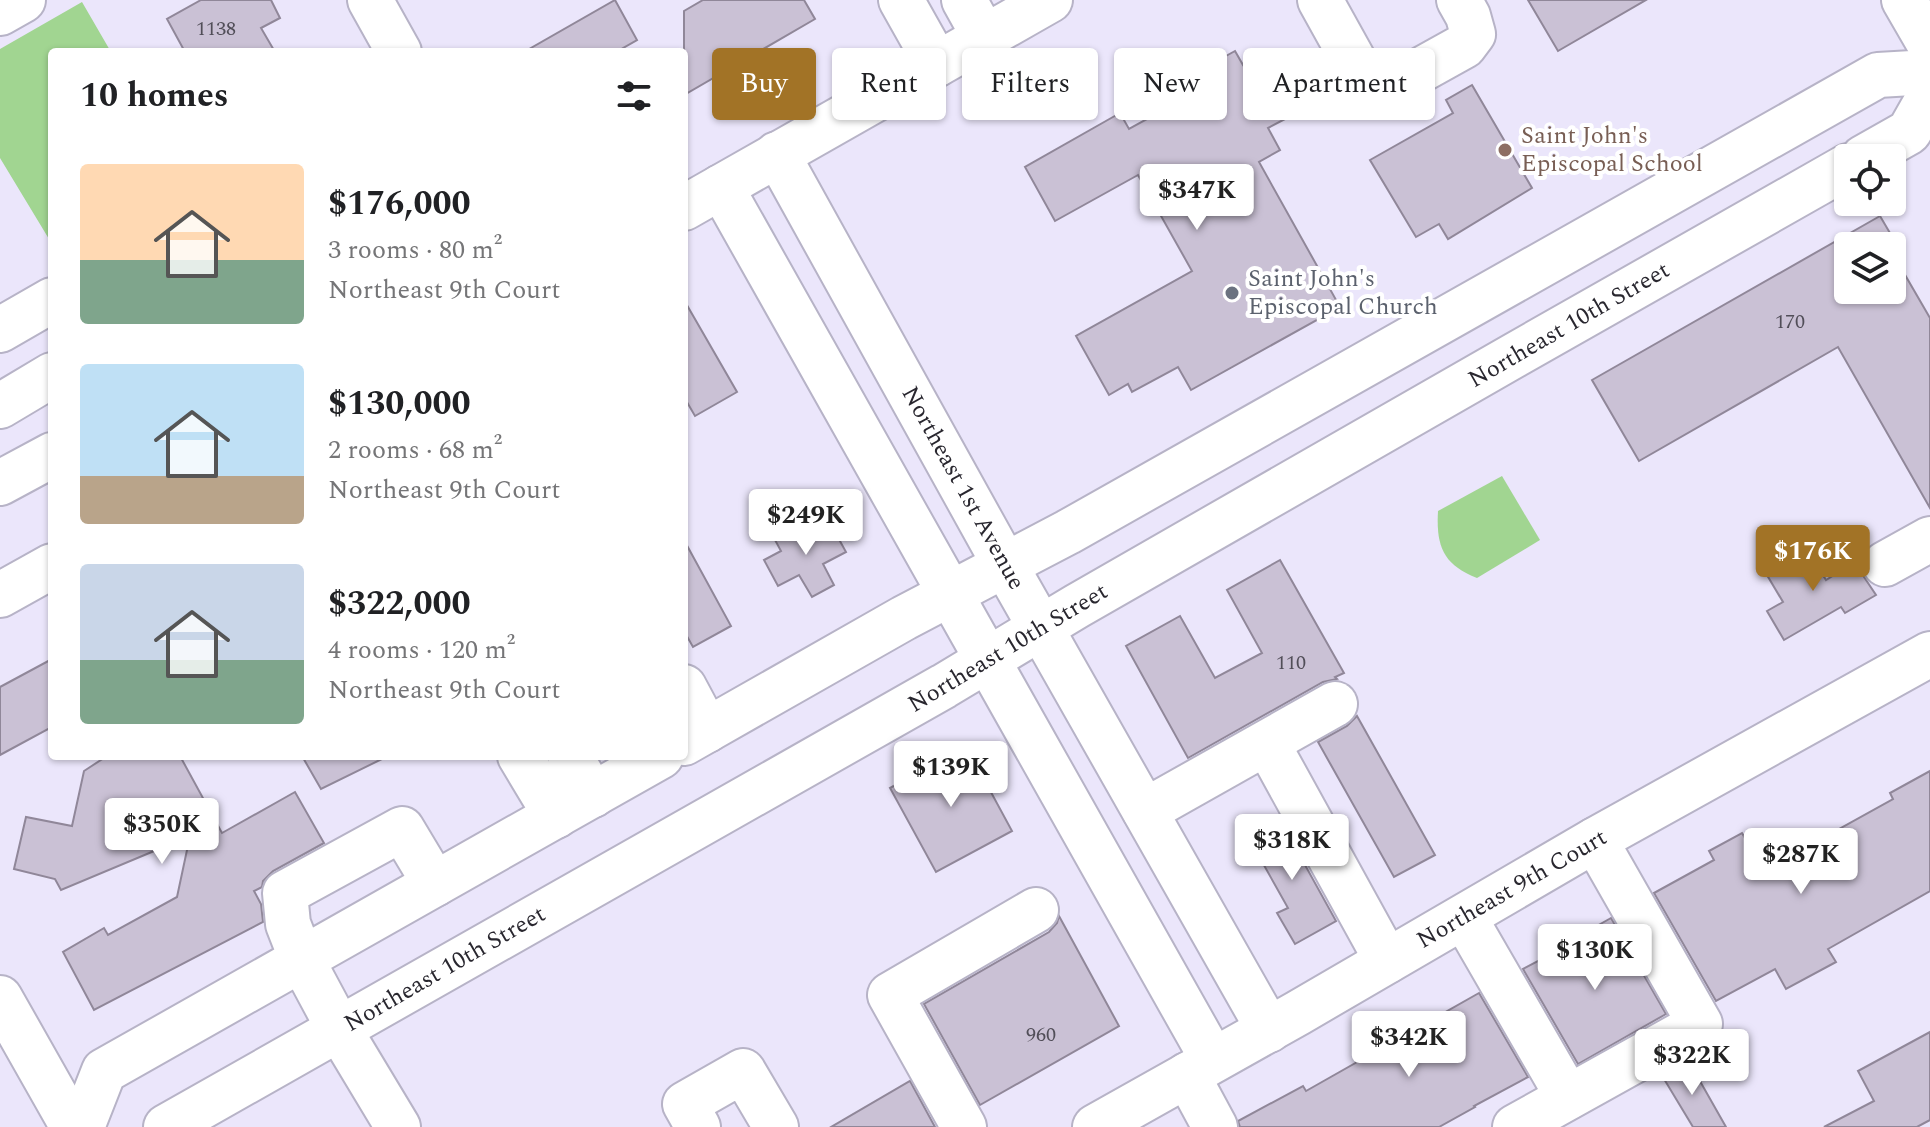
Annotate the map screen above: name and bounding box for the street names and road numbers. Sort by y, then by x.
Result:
street label: Northeast 10th Street [1461,252,1677,398]
street label: Northeast 1st Avenue [892,380,1034,596]
street label: Northeast 10th Street [901,574,1115,722]
street label: Northeast 9th Court [1410,820,1614,958]
street label: Northeast 10th Street [337,896,553,1042]

